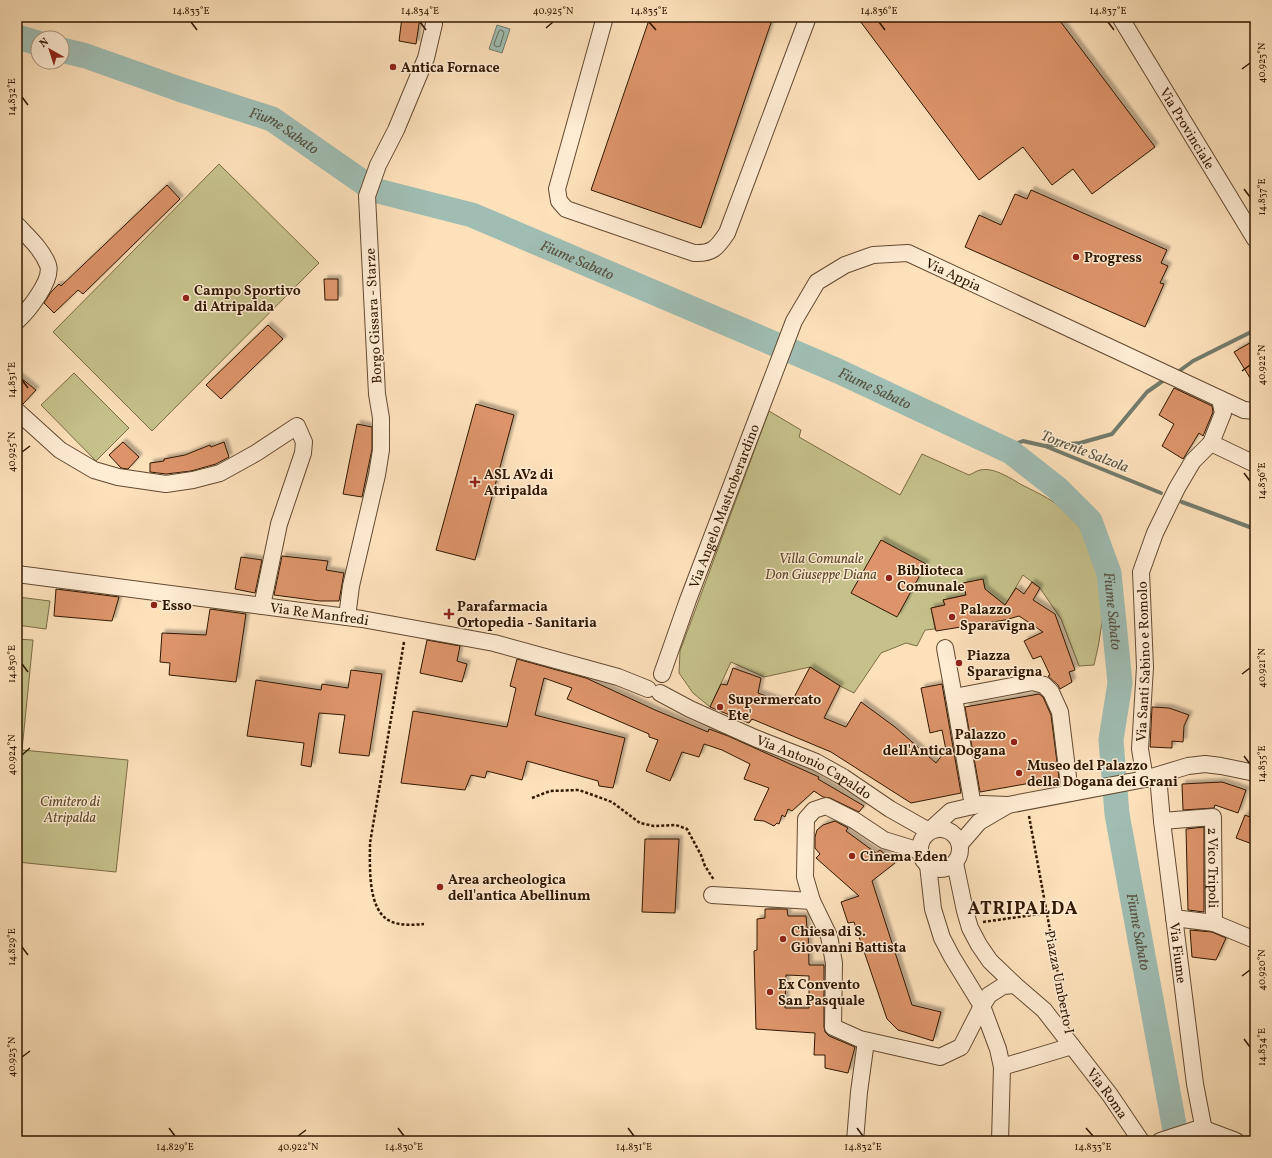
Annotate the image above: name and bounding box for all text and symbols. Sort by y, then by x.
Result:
text: 14.833°E [172,4,210,18]
text: 14.834°E [401,4,439,18]
text: 40.925°N [533,4,574,18]
text: 14.835°E [631,4,667,18]
text: 14.836°E [860,4,898,18]
text: 14.837°E [1089,4,1127,18]
north arrow [30,30,70,70]
text: N [37,35,52,52]
text: 40.923°N [1255,42,1269,83]
place label: Antica Fornace [401,59,500,78]
marker: Antica Fornace [388,62,398,72]
text: 14.832°E [5,78,19,116]
street label: Via Provinciale [1154,84,1219,174]
water label: Fiume Sabato [246,103,322,160]
text: 14.837°E [1255,178,1269,216]
water label: Fiume Sabato [537,236,617,286]
street label: Borgo Gissara - Starze [361,247,388,384]
place label: Progress [1084,249,1142,268]
marker: Progress [1071,252,1081,262]
street label: Via Appia [922,254,984,297]
place label: Campo Sportivo di Atripalda [194,282,301,317]
marker: Campo Sportivo di Atripalda [181,293,191,303]
text: 40.922°N [1255,344,1269,386]
text: 14.831°E [5,362,19,398]
water label: Fiume Sabato [834,363,914,416]
street label: Via Angelo Mastroberardino [685,422,765,591]
water label: Torrente Salzola [1037,426,1131,479]
text: 40.925°N [5,431,19,472]
text: 14.836°E [1255,462,1269,500]
place label: ASL AV2 di Atripalda [484,466,553,501]
marker: ASL AV2 di Atripalda [469,476,481,488]
park label: Villa Comunale Don Giuseppe Diana [765,550,877,585]
place label: Biblioteca Comunale [897,562,965,597]
water label: Fiume Sabato [1097,571,1126,651]
marker: Biblioteca Comunale [884,573,894,583]
street label: Via Santi Sabino e Romolo [1132,581,1156,742]
place label: Esso [162,597,192,616]
place label: Parafarmacia Ortopedia - Sanitaria [457,598,597,633]
street label: Via Re Manfredi [269,599,370,631]
marker: Esso [149,600,159,610]
place label: Palazzo Sparavigna [960,601,1036,636]
marker: Parafarmacia Ortopedia - Sanitaria [444,609,454,619]
marker: Palazzo Sparavigna [947,612,957,622]
text: 14.830°E [5,645,19,683]
place label: Piazza Sparavigna [967,647,1043,682]
text: 40.921°N [1255,648,1269,688]
marker: Piazza Sparavigna [954,658,964,668]
place label: Supermercato Ete' [728,691,821,726]
marker: Supermercato Ete' [715,702,725,712]
place label: Palazzo dell'Antica Dogana [883,726,1006,761]
street label: Via Antonio Capaldo [753,731,875,805]
text: 40.924°N [5,734,19,776]
marker: Palazzo dell'Antica Dogana [1009,737,1019,747]
text: 14.835°E [1255,746,1269,782]
place label: Museo del Palazzo della Dogana dei Grani [1027,757,1178,792]
marker: Museo del Palazzo della Dogana dei Grani [1014,768,1024,778]
park label: Cimitero di Atripalda [40,793,101,828]
street label: 2 Vico Tripoli [1202,827,1222,908]
place label: Cinema Eden [860,848,948,867]
marker: Cinema Eden [847,851,857,861]
place label: Area archeologica dell'antica Abellinum [448,871,591,906]
marker: Area archeologica dell'antica Abellinum [435,882,445,892]
water label: Fiume Sabato [1120,892,1155,973]
district label: ATRIPALDA [968,897,1078,922]
street label: Via Fiume [1164,921,1190,985]
place label: Chiesa di S. Giovanni Battista [791,923,907,958]
text: 14.829°E [5,928,19,966]
street label: Piazza Umberto I [1039,929,1078,1036]
marker: Chiesa di S. Giovanni Battista [778,934,788,944]
text: 40.920°N [1255,949,1269,991]
place label: Ex Convento San Pasquale [778,976,865,1011]
marker: Ex Convento San Pasquale [765,987,775,997]
text: 14.834°E [1255,1028,1269,1066]
text: 40.923°N [5,1036,19,1077]
street label: Via Roma [1081,1064,1131,1123]
text: 14.829°E [156,1140,194,1154]
text: 40.922°N [277,1140,319,1154]
text: 14.830°E [385,1140,423,1154]
text: 14.831°E [616,1140,652,1154]
text: 14.832°E [844,1140,882,1154]
text: 14.833°E [1074,1140,1112,1154]

